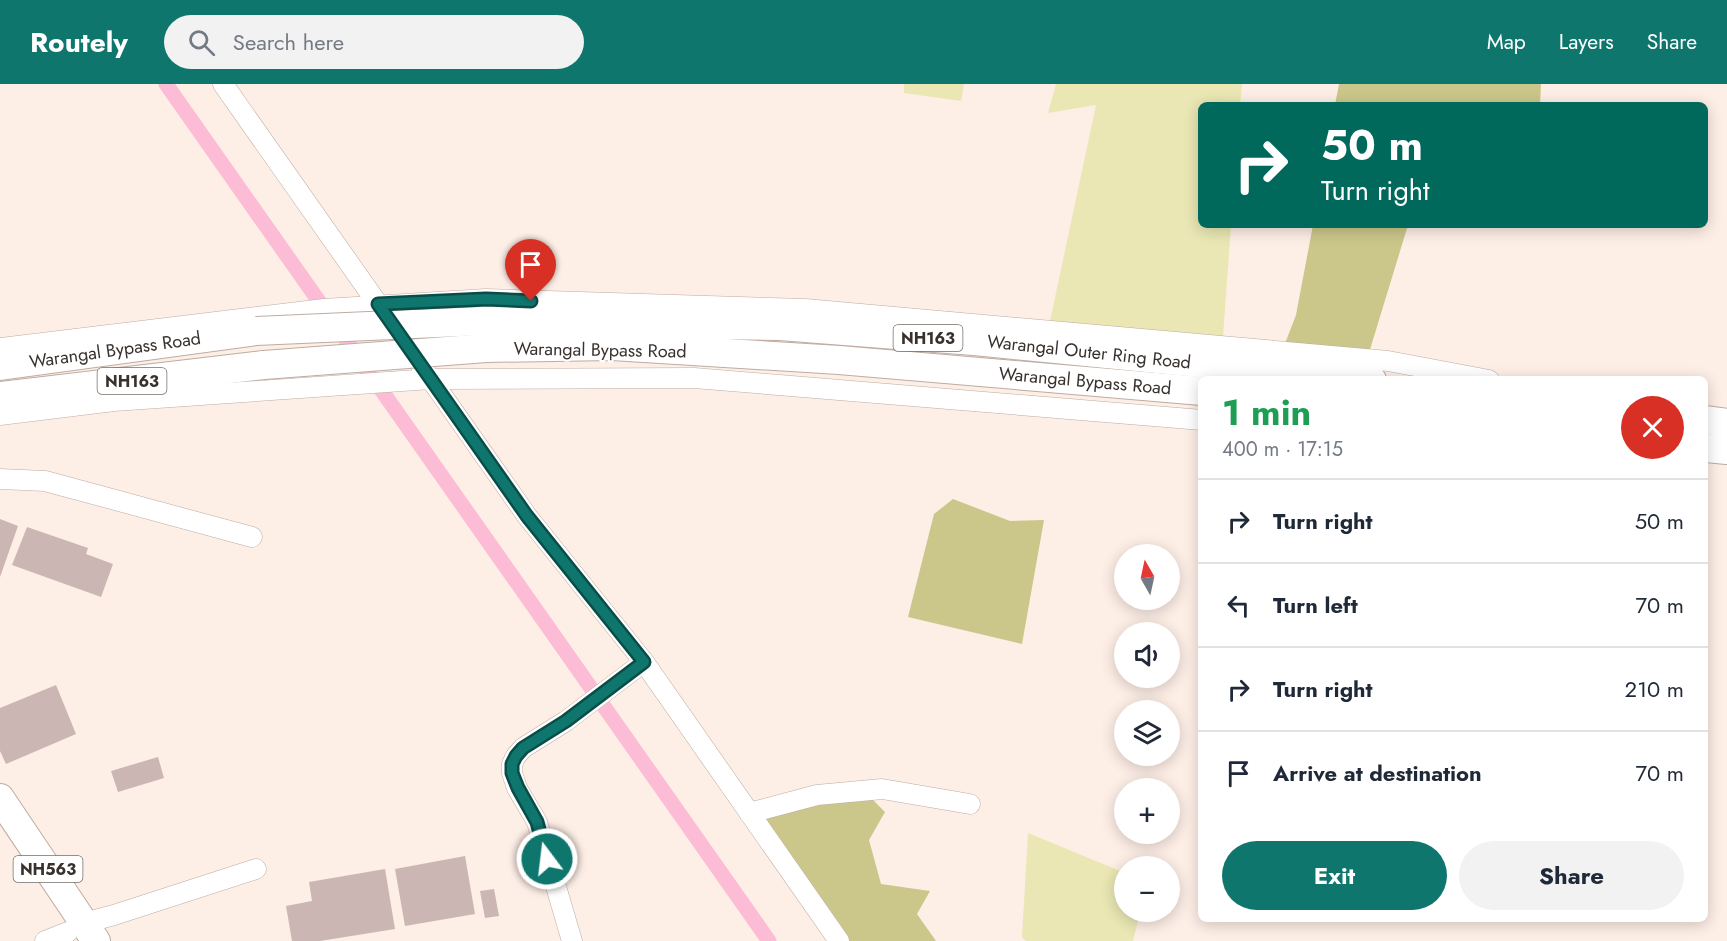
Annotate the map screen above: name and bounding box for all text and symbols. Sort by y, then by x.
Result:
search box [164,15,584,69]
text: Routely [30,22,128,63]
icon: search [185,26,218,59]
text: Search here [233,26,344,58]
text: Map [1487,27,1526,57]
text: Layers [1559,27,1614,57]
text: Share [1647,27,1697,57]
text: 50 m [1321,115,1423,176]
icon: right [1222,126,1300,204]
text: Turn right [1321,171,1429,210]
pin [505,239,556,301]
icon: arrive [514,248,547,281]
street label: Warangal Bypass Road [28,325,202,375]
road number: NH163 [894,325,962,351]
street label: Warangal Outer Ring Road [986,328,1192,376]
street label: Warangal Bypass Road [513,335,687,365]
street label: Warangal Bypass Road [998,361,1172,401]
road number: NH163 [98,368,166,394]
text: 1 min [1222,386,1311,438]
button: close [1621,396,1684,459]
text: 400 m · 17:15 [1222,435,1343,464]
icon: right [1222,505,1255,538]
text: Turn right [1273,505,1373,537]
text: 50 m [1635,505,1684,537]
north arrow [1114,544,1180,610]
map controls [1114,544,1180,922]
icon: left [1222,589,1255,622]
text: Turn left [1273,589,1358,621]
text: 70 m [1635,589,1684,621]
button: sound [1114,622,1180,688]
icon: right [1222,673,1255,706]
text: Turn right [1273,673,1373,705]
text: 210 m [1625,673,1684,705]
button: layers [1114,700,1180,766]
icon: arrive [1222,757,1255,790]
text: Arrive at destination [1273,757,1482,789]
text: 70 m [1635,757,1684,789]
button: + [1114,778,1180,844]
position arrow [515,827,579,891]
button: Exit [1222,841,1447,910]
button: Share [1459,841,1684,910]
road number: NH563 [14,856,82,882]
button: − [1114,856,1180,922]

